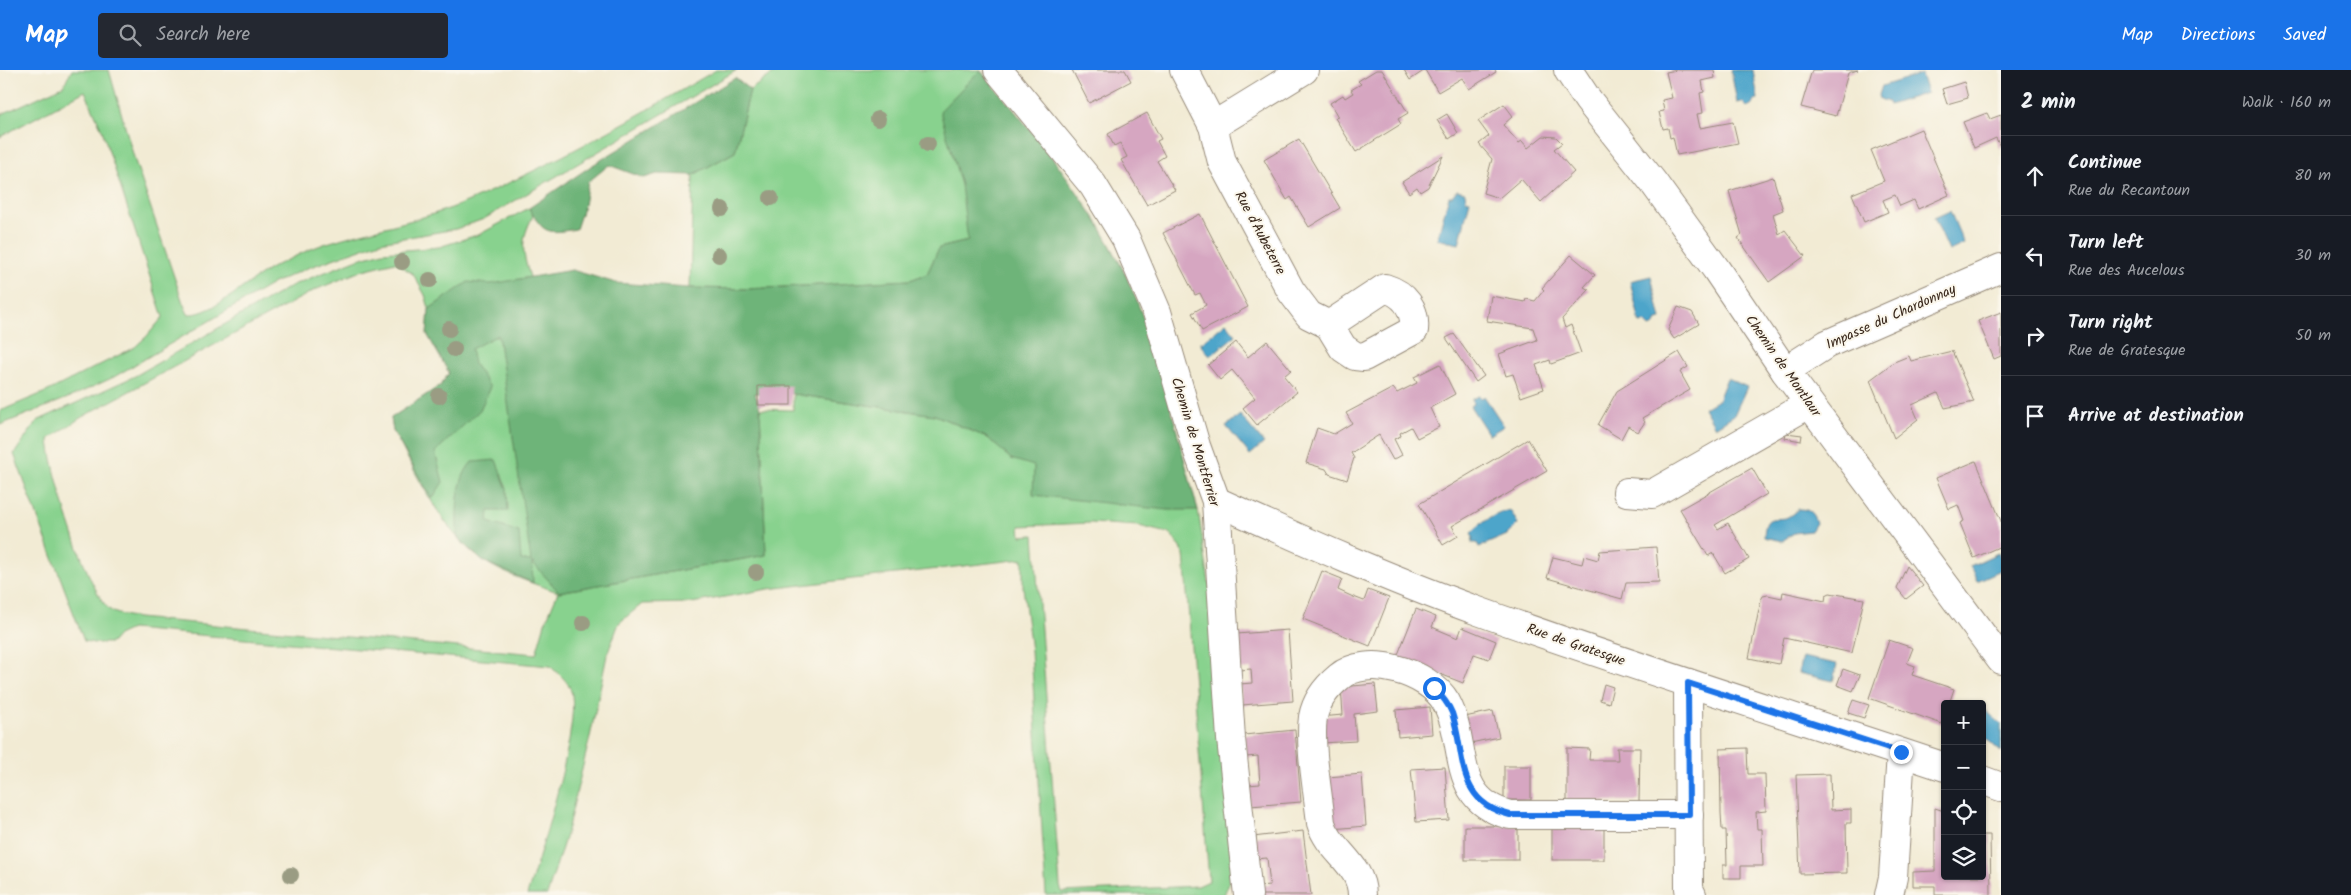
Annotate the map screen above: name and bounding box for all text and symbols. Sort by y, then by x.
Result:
search box [98,13,448,58]
text: Map [25,16,68,55]
text: Search here [156,20,250,50]
icon: search [116,21,144,49]
text: Map [2121,21,2153,50]
text: Directions [2181,21,2255,50]
text: Saved [2283,21,2326,50]
text: 2 min [2021,86,2076,119]
text: Walk · 160 m [2242,90,2331,115]
text: Continue [2068,148,2141,178]
icon: ahead [2021,162,2049,190]
text: 80 m [2294,163,2331,188]
text: Rue du Recantoun [2068,178,2190,203]
street label: Rue d'Aubeterre [1229,187,1292,279]
text: Turn left [2068,228,2143,258]
icon: left [2021,242,2049,270]
text: 30 m [2295,243,2331,268]
text: Rue des Aucelous [2068,258,2185,283]
street label: Impasse du Chardonnay [1822,278,1960,356]
text: Turn right [2068,308,2153,338]
street label: Chemin de Montlaur [1739,310,1827,423]
icon: right [2021,322,2049,350]
text: 50 m [2295,323,2331,348]
text: Rue de Gratesque [2068,338,2186,363]
street label: Chemin de Montferrier [1165,375,1226,511]
text: Arrive at destination [2068,401,2244,431]
icon: arrive [2021,402,2049,430]
street label: Rue de Gratesque [1524,618,1629,672]
route start [1423,677,1446,700]
map controls [1941,700,1986,880]
button: + [1941,700,1986,745]
route end [1890,741,1913,764]
button: − [1941,745,1986,790]
button: locate [1941,790,1986,835]
button: layers [1941,835,1986,880]

